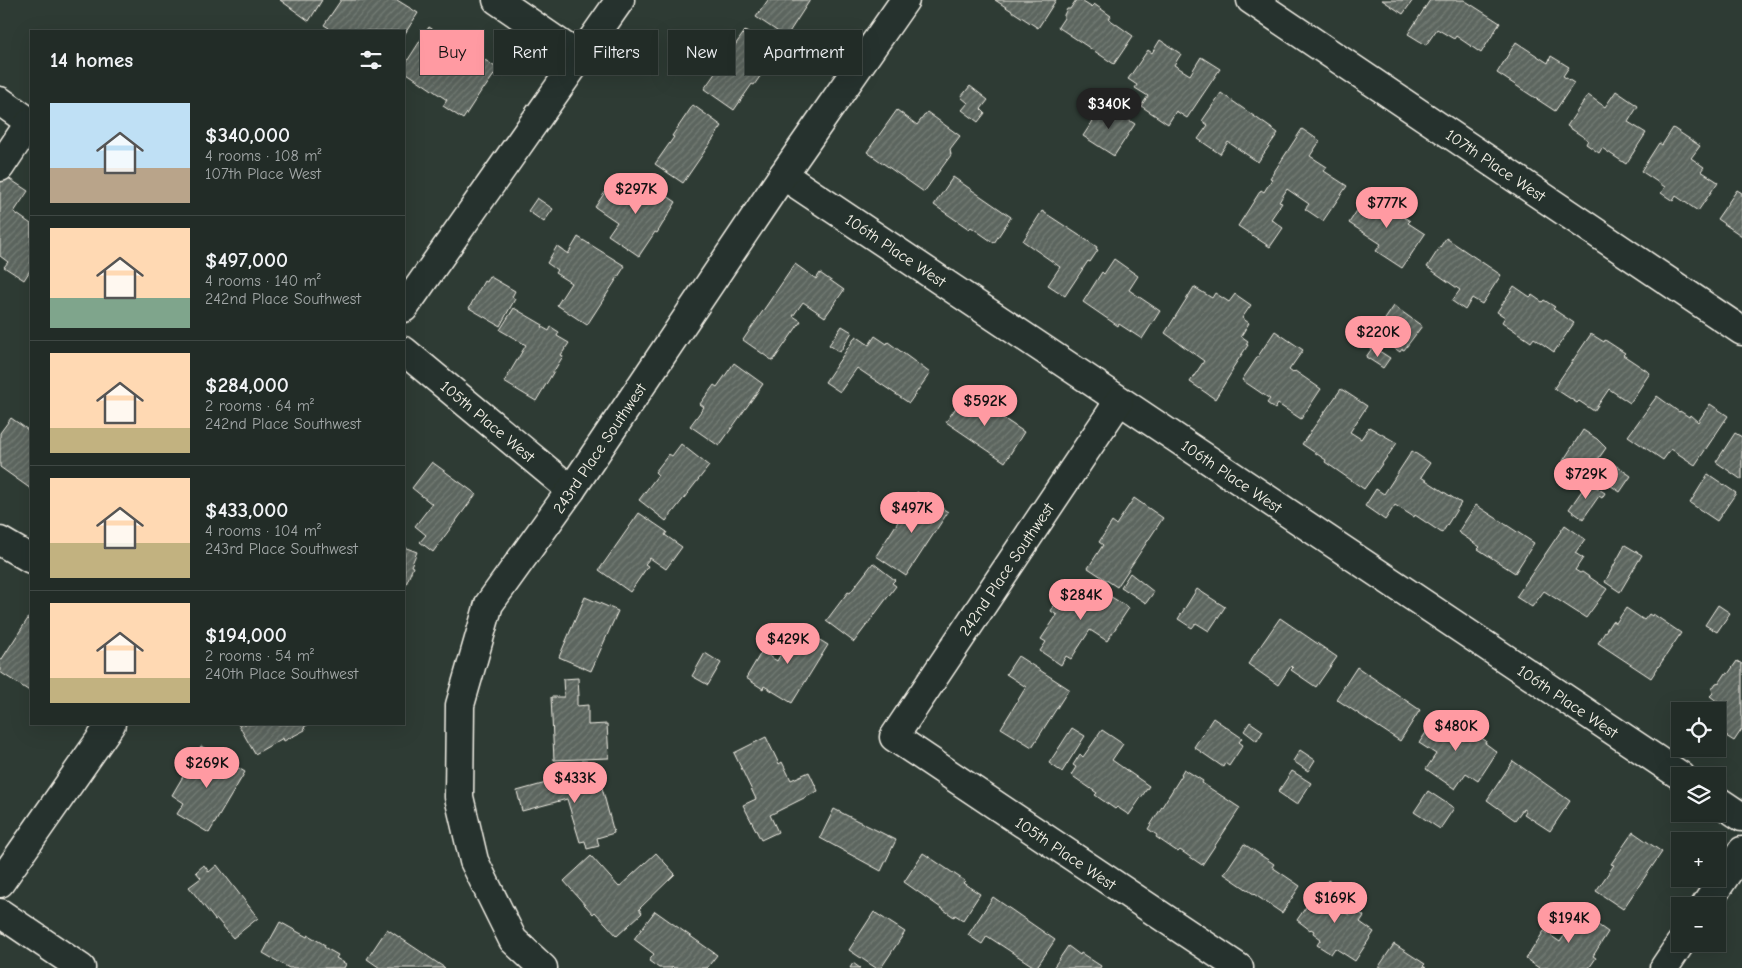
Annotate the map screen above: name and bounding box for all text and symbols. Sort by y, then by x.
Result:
chip: Buy [420,30,484,75]
chip: Rent [494,30,565,75]
chip: Filters [575,30,658,75]
chip: New [668,30,735,75]
chip: Apartment [745,30,862,75]
icon: filters [357,46,385,74]
text: 14 homes [50,48,133,72]
pin: $340K [1074,88,1144,130]
text: $340K [1087,95,1131,113]
icon: home [90,123,150,183]
text: $340,000 [205,123,290,147]
street label: 107th Place West [1442,126,1549,206]
text: 4 rooms · 108 m² [205,147,321,165]
text: 107th Place West [205,165,321,183]
pin: $297K [601,172,671,215]
text: $297K [615,180,657,198]
pin: $777K [1352,186,1422,229]
text: $777K [1367,194,1407,212]
street label: 106th Place West [842,211,949,291]
icon: home [90,248,150,308]
text: $497,000 [205,248,288,272]
text: 4 rooms · 140 m² [205,272,321,290]
text: 242nd Place Southwest [205,290,361,308]
pin: $220K [1343,316,1413,358]
text: $220K [1356,323,1400,341]
icon: home [90,373,150,433]
text: $284,000 [205,373,289,397]
street label: 105th Place West [437,377,538,467]
street label: 243rd Place Southwest [550,380,650,517]
pin: $592K [950,384,1020,427]
text: $592K [963,392,1007,410]
text: 2 rooms · 64 m² [205,397,314,415]
text: 242nd Place Southwest [205,415,361,433]
street label: 106th Place West [1178,437,1285,517]
pin: $729K [1551,458,1621,500]
text: $729K [1565,465,1607,483]
pin: $497K [877,492,947,534]
icon: home [90,498,150,558]
text: $433,000 [205,498,288,522]
text: $497K [891,499,933,517]
street label: 242nd Place Southwest [956,500,1058,639]
text: 4 rooms · 104 m² [205,522,321,540]
text: 243rd Place Southwest [205,540,358,558]
pin: $284K [1046,578,1116,621]
text: $284K [1060,586,1102,604]
pin: $429K [753,622,823,665]
icon: home [90,623,150,683]
text: $194,000 [205,623,287,647]
text: $429K [767,630,809,648]
text: 2 rooms · 54 m² [205,647,314,665]
street label: 106th Place West [1514,662,1621,742]
text: 240th Place Southwest [205,665,358,683]
map controls [1671,702,1726,952]
button: locate [1671,702,1726,757]
pin: $480K [1421,710,1491,752]
text: $480K [1434,717,1478,735]
pin: $269K [172,746,242,789]
text: $269K [185,754,229,772]
pin: $433K [540,762,610,804]
button: layers [1671,767,1726,822]
text: $433K [554,769,596,787]
street label: 105th Place West [1012,814,1119,894]
button: + [1671,832,1726,887]
pin: $169K [1300,882,1370,924]
text: $169K [1314,889,1356,907]
button: − [1671,897,1726,952]
pin: $194K [1534,902,1604,944]
text: $194K [1549,909,1589,927]

